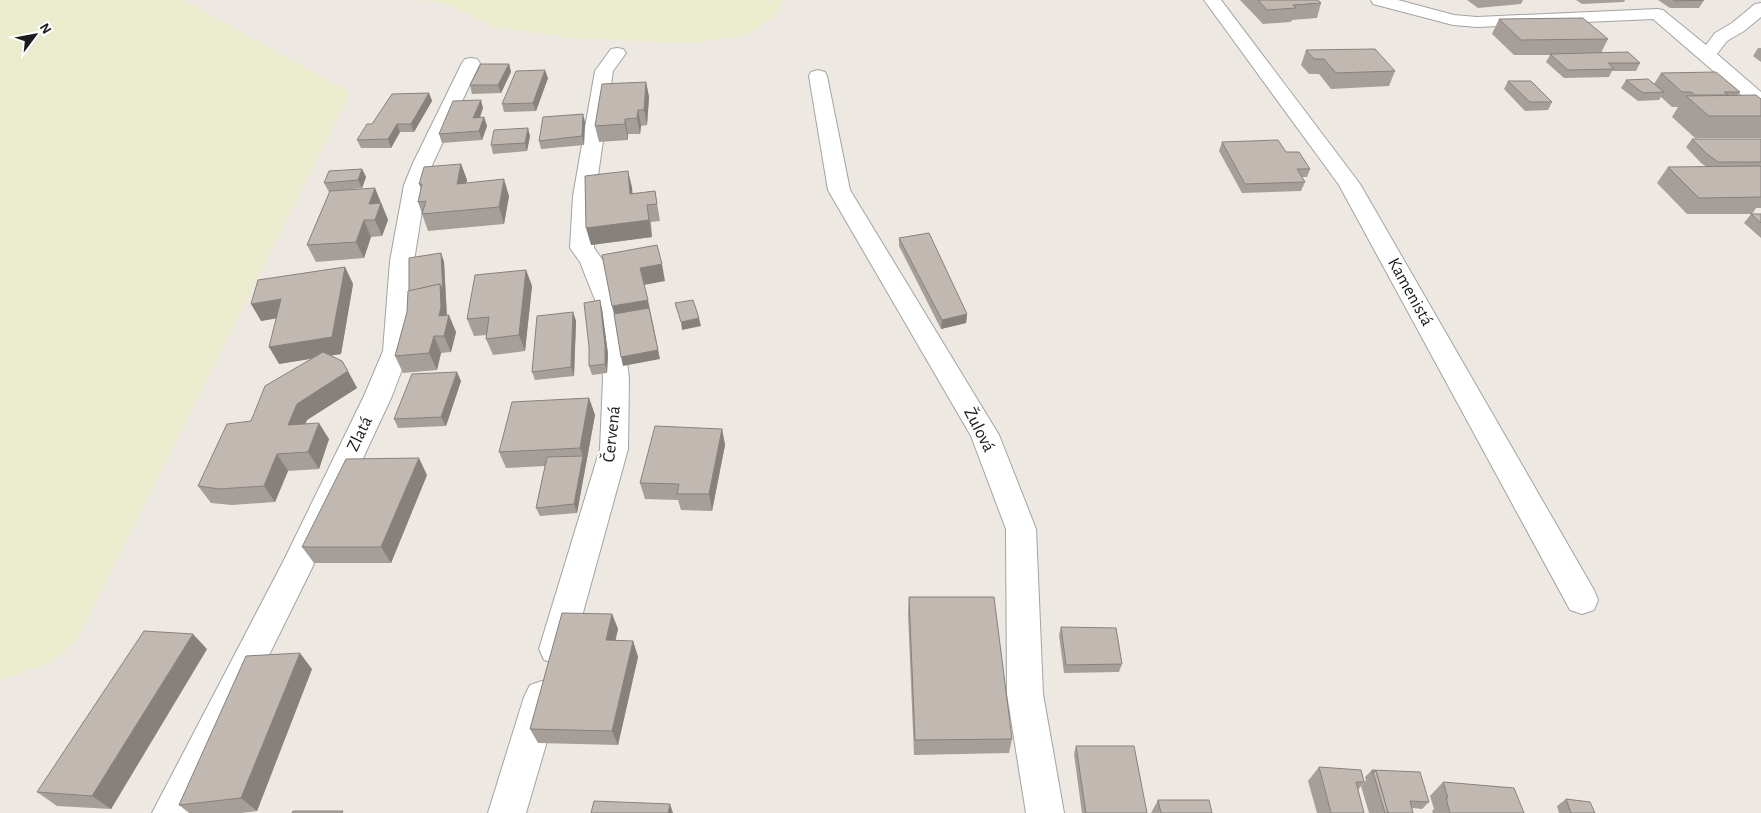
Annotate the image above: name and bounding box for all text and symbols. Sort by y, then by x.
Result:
north arrow [10,10,60,60]
text: N [37,21,54,36]
street label: Kamenistá [1384,255,1436,329]
street label: Žulová [960,404,1000,455]
street label: Červená [597,405,624,463]
street label: Zlatá [344,414,376,454]

